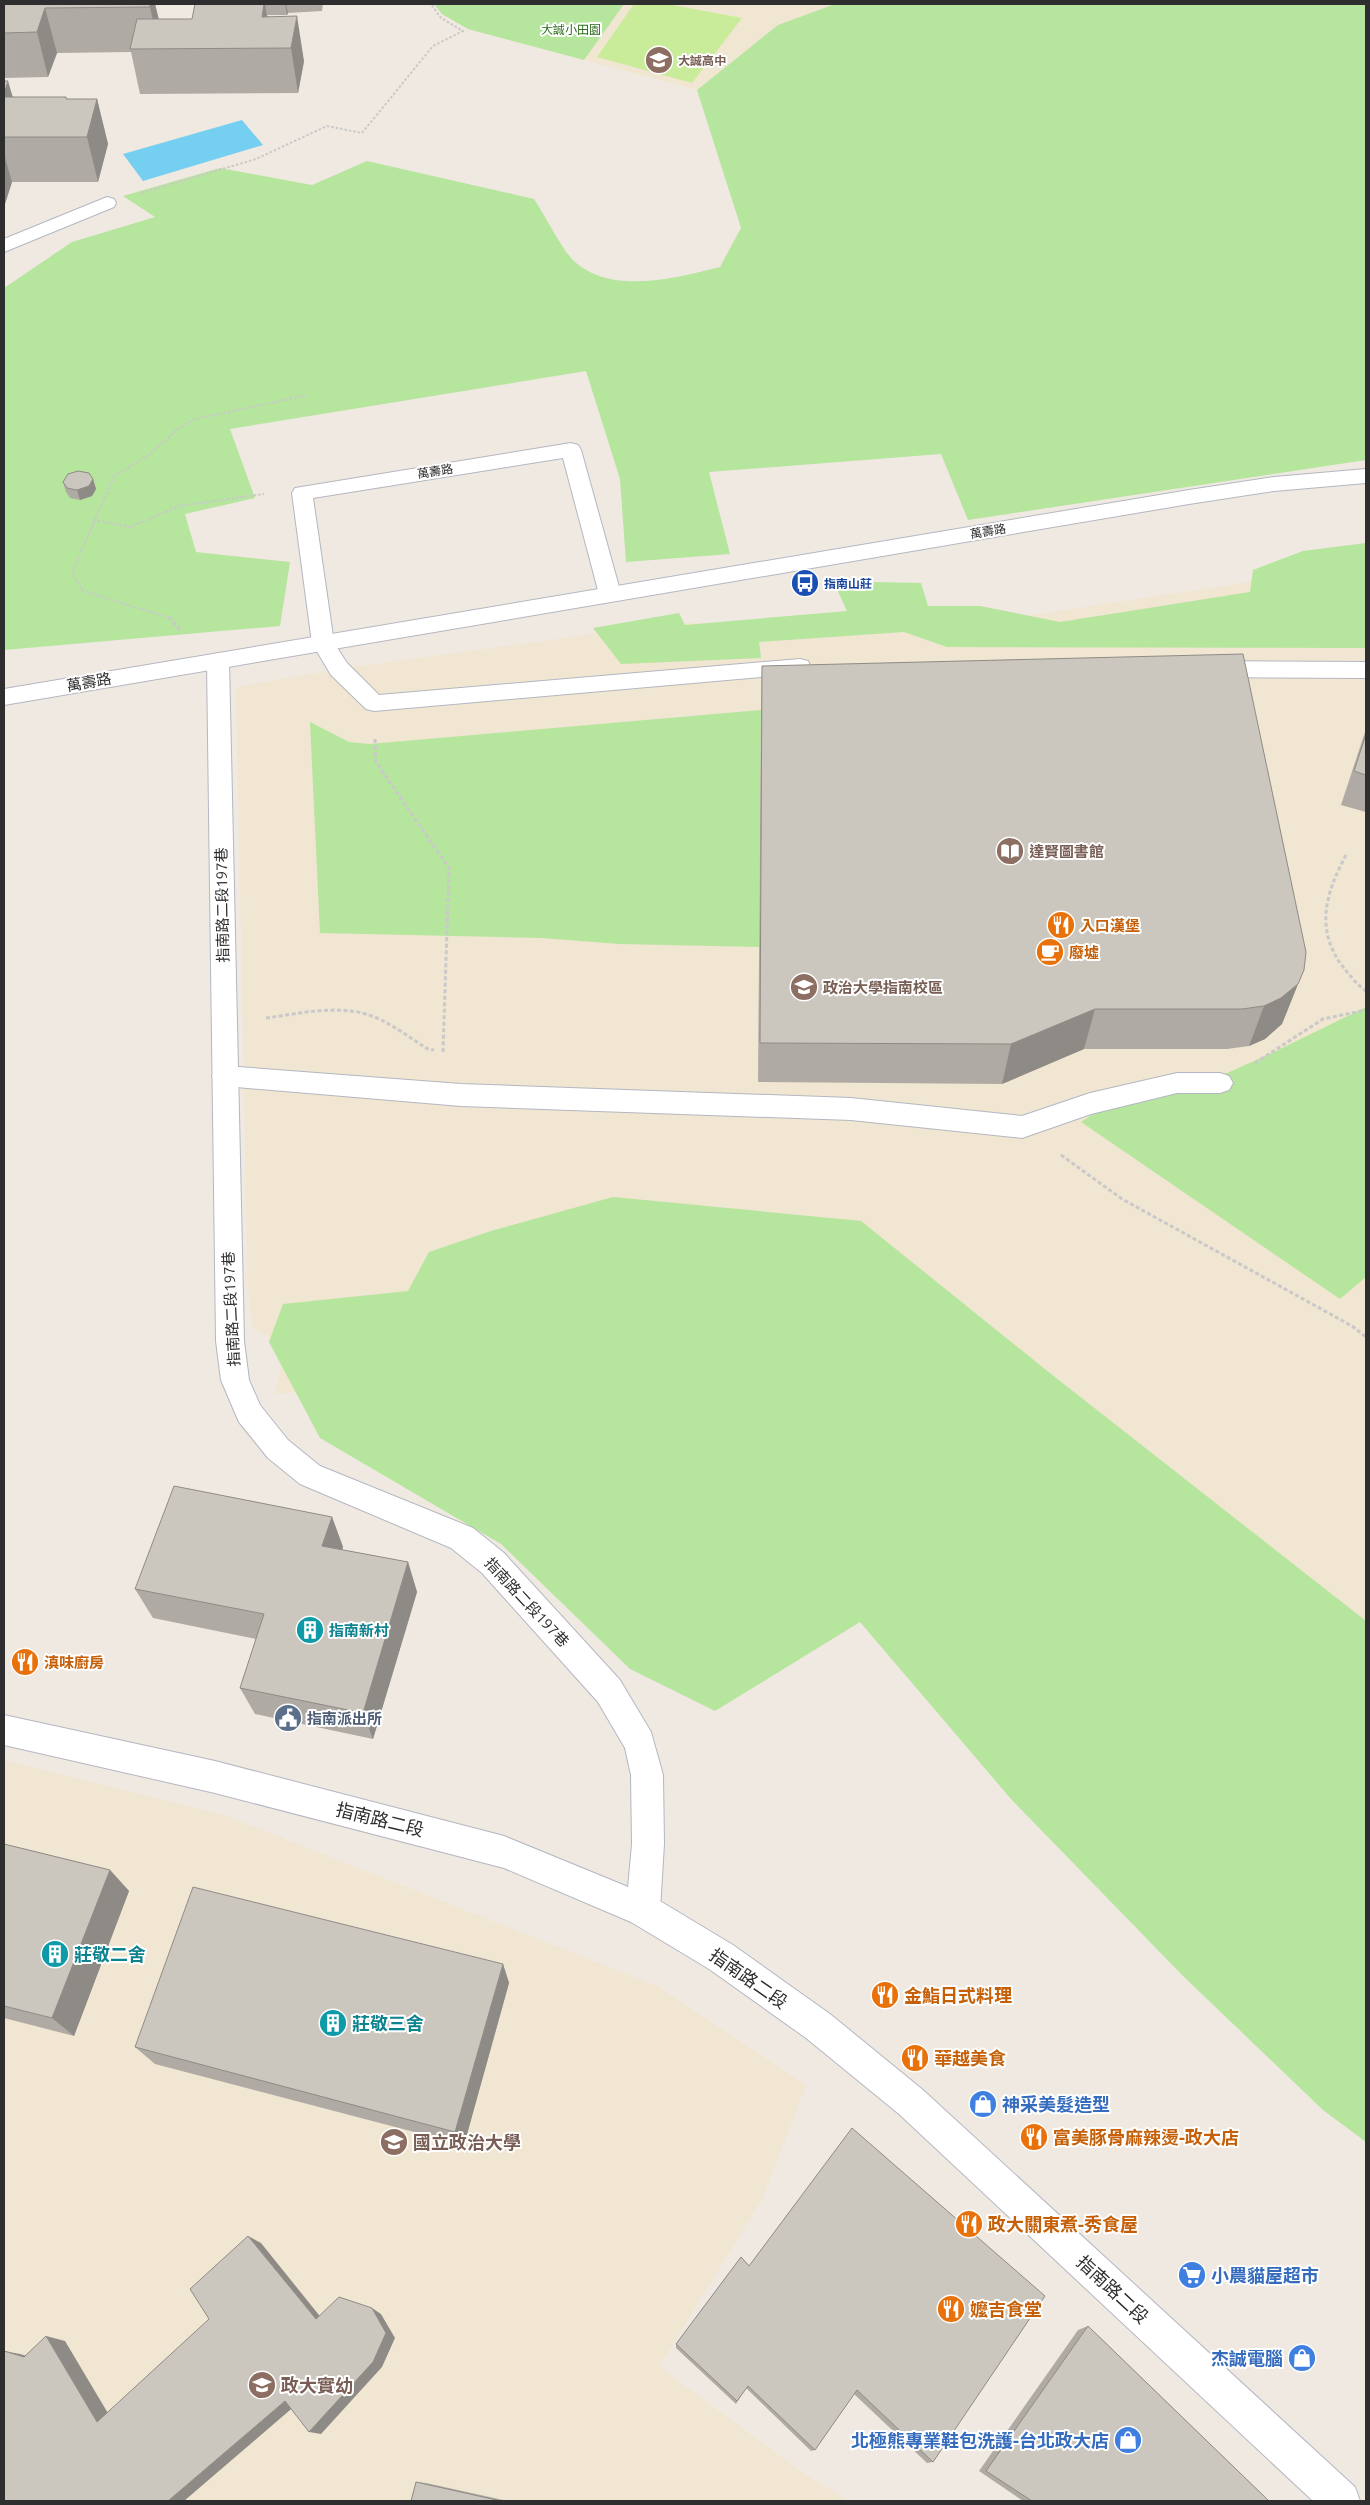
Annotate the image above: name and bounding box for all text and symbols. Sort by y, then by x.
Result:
park label: 大誠小田園 [541,23,601,36]
school or university icon: 大誠高中 [644,45,674,75]
place label: 大誠高中 [678,54,726,67]
street label: 萬壽路 [416,462,454,480]
street label: 萬壽路 [969,521,1007,541]
bus stop icon: 指南山莊 [790,568,820,598]
place label: 指南山莊 [824,577,872,590]
street label: 萬壽路 [65,670,113,694]
library icon: 達賢圖書館 [995,836,1025,866]
place label: 達賢圖書館 [1029,843,1104,860]
street label: 指南路二段197巷 [212,847,232,963]
restaurant icon: 入口漢堡 [1046,910,1076,940]
place label: 入口漢堡 [1080,917,1140,934]
cafe icon: 廢墟 [1035,937,1065,967]
place label: 廢墟 [1069,944,1099,961]
school or university icon: 政治大學指南校區 [789,972,819,1002]
place label: 政治大學指南校區 [823,979,943,996]
street label: 指南路二段197巷 [219,1251,243,1367]
street label: 指南路二段197巷 [481,1554,573,1650]
building icon: 指南新村 [295,1615,325,1645]
place label: 指南新村 [329,1622,389,1639]
restaurant icon: 滇味廚房 [10,1647,40,1677]
place label: 滇味廚房 [44,1654,104,1671]
public building icon: 指南派出所 [273,1703,303,1733]
place label: 指南派出所 [307,1710,382,1727]
street label: 指南路二段 [334,1798,426,1840]
building icon: 莊敬二舍 [40,1939,70,1969]
place label: 莊敬二舍 [74,1944,146,1964]
street label: 指南路二段 [706,1944,792,2012]
restaurant icon: 金鮨日式料理 [870,1980,900,2010]
place label: 金鮨日式料理 [904,1985,1012,2005]
building icon: 莊敬三舍 [318,2008,348,2038]
place label: 莊敬三舍 [352,2013,424,2033]
restaurant icon: 華越美食 [900,2043,930,2073]
place label: 華越美食 [934,2048,1006,2068]
shop icon: 神采美髮造型 [968,2089,998,2119]
place label: 神采美髮造型 [1002,2094,1110,2114]
restaurant icon: 富美豚骨麻辣燙-政大店 [1019,2122,1049,2152]
school or university icon: 國立政治大學 [379,2127,409,2157]
place label: 富美豚骨麻辣燙-政大店 [1053,2127,1239,2147]
place label: 國立政治大學 [413,2132,521,2152]
restaurant icon: 政大關東煮-秀食屋 [954,2209,984,2239]
place label: 政大關東煮-秀食屋 [988,2214,1138,2234]
street label: 指南路二段 [1073,2251,1153,2327]
supermarket icon: 小農貓屋超市 [1177,2260,1207,2290]
place label: 小農貓屋超市 [1211,2265,1319,2285]
restaurant icon: 嬤吉食堂 [936,2294,966,2324]
place label: 嬤吉食堂 [970,2299,1042,2319]
shop icon: 杰誠電腦 [1287,2343,1317,2373]
place label: 杰誠電腦 [1211,2348,1283,2368]
school or university icon: 政大實幼 [247,2370,277,2400]
place label: 政大實幼 [281,2375,353,2395]
shop icon: 北極熊專業鞋包洗護-台北政大店 [1113,2425,1143,2455]
place label: 北極熊專業鞋包洗護-台北政大店 [851,2430,1109,2450]

